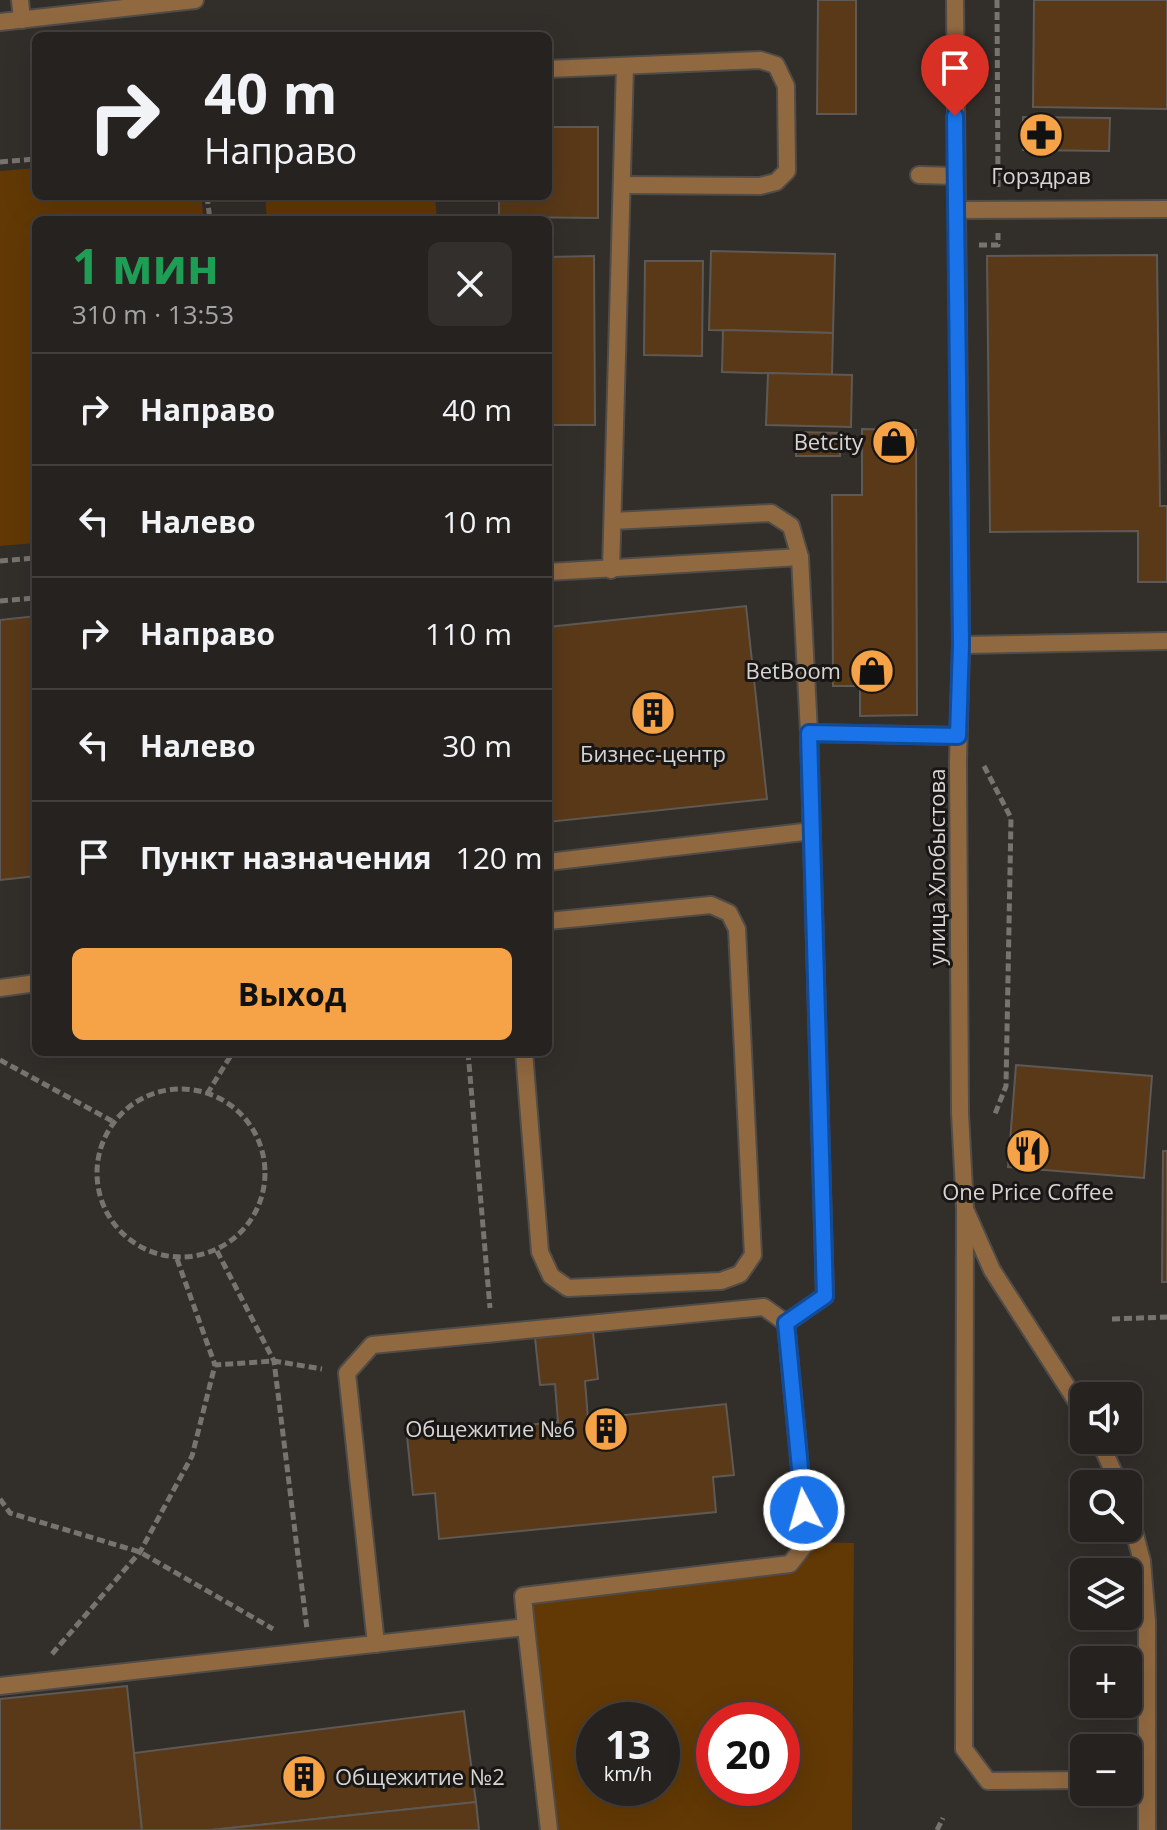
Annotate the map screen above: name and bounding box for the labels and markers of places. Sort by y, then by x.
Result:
pin [921,34,989,116]
pharmacy icon: Горздрав [1017,111,1065,159]
place label: Горздрав [991,160,1091,190]
shop icon: Betcity [870,418,918,466]
place label: Betcity [794,426,864,456]
shop icon: BetBoom [848,647,896,695]
place label: BetBoom [746,655,841,685]
building icon: Бизнес-центр [629,689,677,737]
place label: Бизнес-центр [580,738,726,768]
restaurant icon: One Price Coffee [1004,1127,1052,1175]
place label: One Price Coffee [942,1176,1114,1206]
building icon: Общежитие №6 [582,1405,630,1453]
place label: Общежитие №6 [405,1413,575,1443]
building icon: Общежитие №2 [280,1753,328,1801]
place label: Общежитие №2 [335,1761,505,1791]

